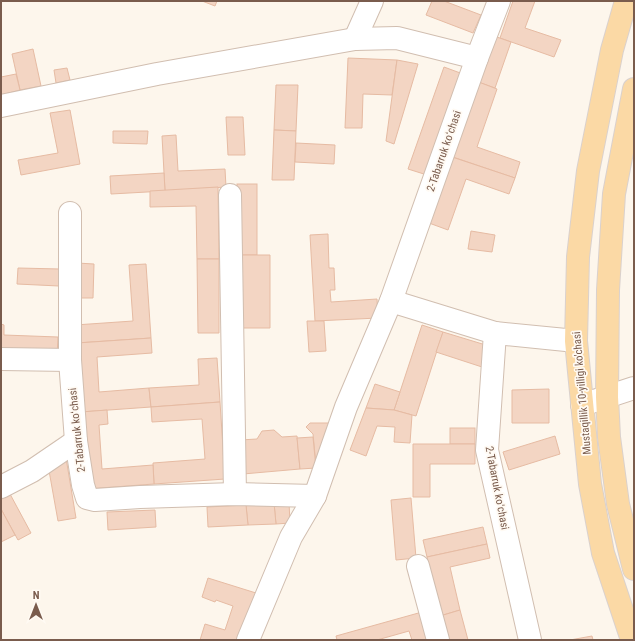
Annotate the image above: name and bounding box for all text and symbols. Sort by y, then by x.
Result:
street label: 2-Tabarruk koʻchasi [424,109,464,193]
street label: Mustaqillik 10-yilligi ko'chasi [570,331,594,455]
street label: 2-Tabarruk koʻchasi [66,387,88,473]
street label: 2-Tabarruk koʻchasi [483,445,511,531]
north arrow [16,585,56,625]
text: N [33,589,40,602]

